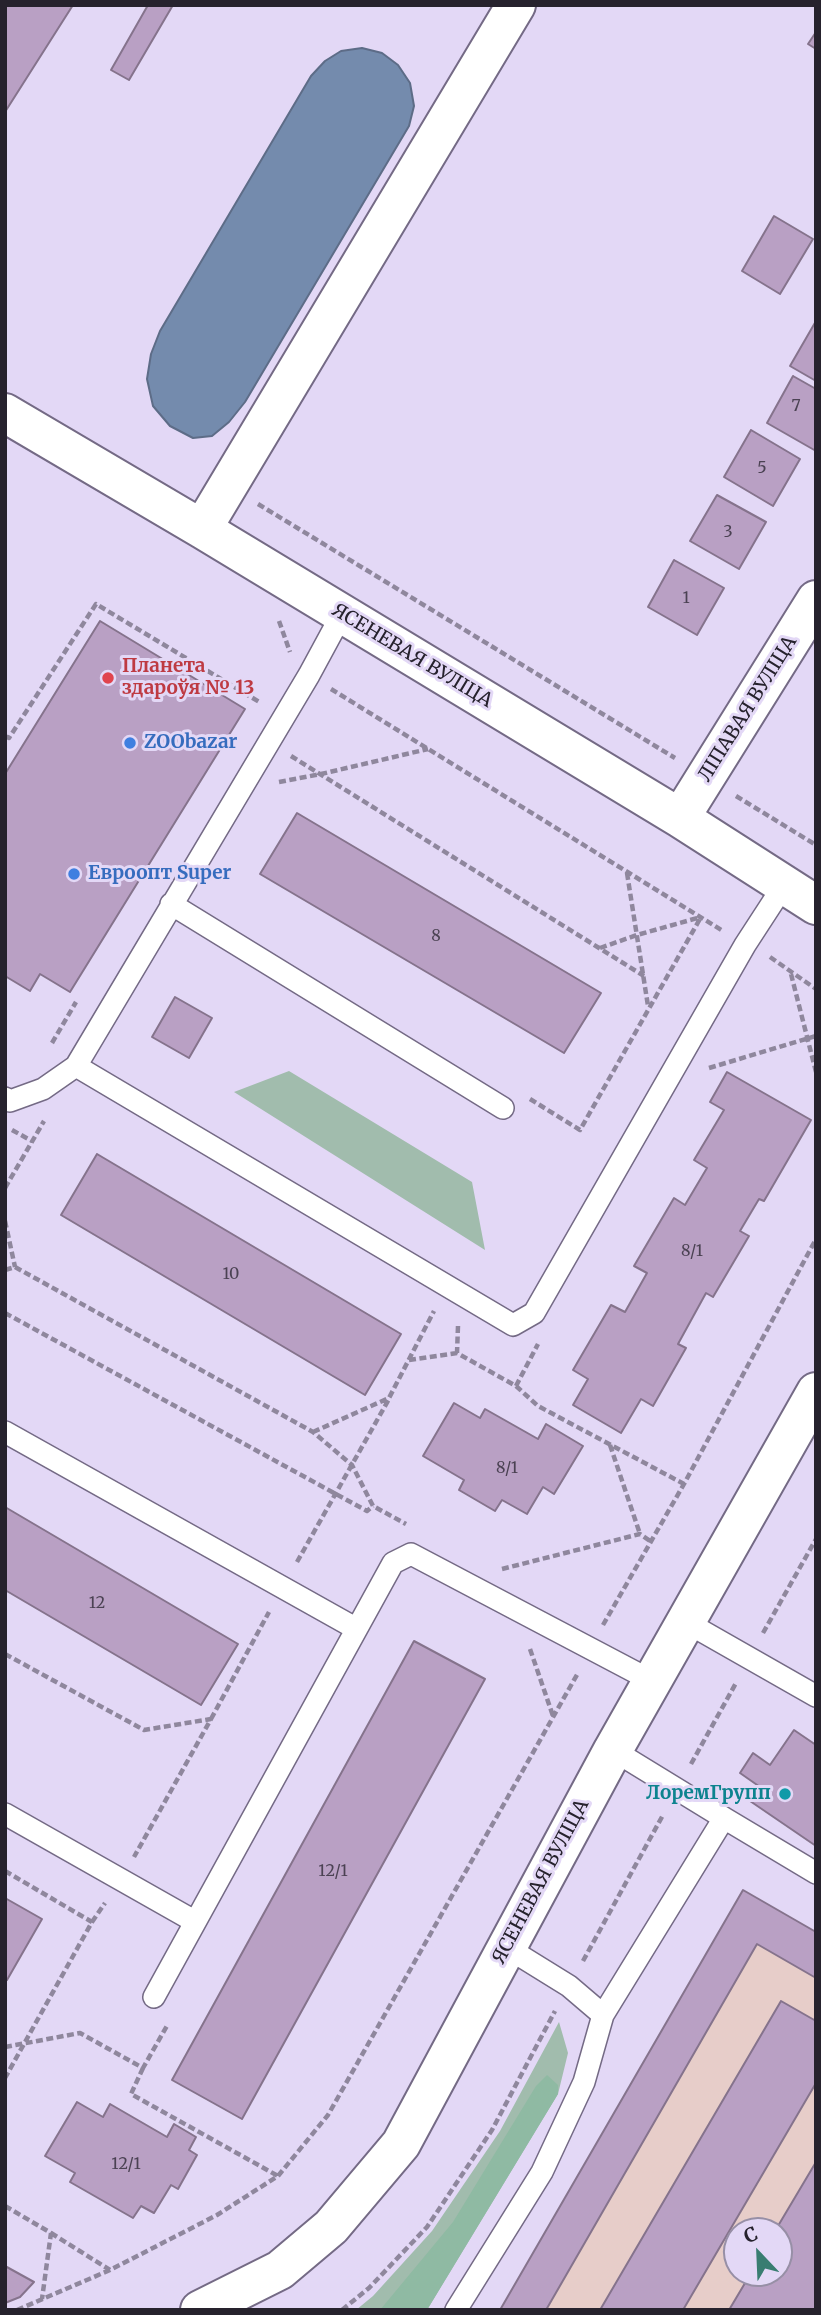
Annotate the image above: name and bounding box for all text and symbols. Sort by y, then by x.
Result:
house number: 7 [791,396,801,416]
house number: 5 [757,458,767,478]
house number: 3 [723,522,733,542]
house number: 1 [682,588,690,608]
street label: ЯСЕНЕВАЯ ВУЛІЦА [328,599,496,713]
street label: ЛІПАВАЯ ВУЛІЦА [694,632,802,786]
place label: Планета здароўя № 13 [122,656,254,700]
marker: Планета здароўя № 13 [100,670,116,686]
place label: ZOObazar [144,732,237,754]
marker: ZOObazar [122,735,138,751]
place label: Евроопт Super [88,863,231,885]
marker: Евроопт Super [66,866,82,882]
house number: 8 [431,926,441,946]
house number: 8/1 [681,1241,703,1261]
house number: 10 [223,1264,239,1284]
house number: 8/1 [496,1458,518,1478]
house number: 12 [89,1593,105,1613]
place label: ЛоремГрупп [646,1783,771,1805]
marker: ЛоремГрупп [777,1786,793,1802]
street label: ЯСЕНЕВАЯ ВУЛІЦА [488,1796,594,1968]
house number: 12/1 [318,1861,348,1881]
house number: 12/1 [111,2154,141,2174]
north arrow [723,2217,793,2287]
text: С [740,2221,761,2248]

